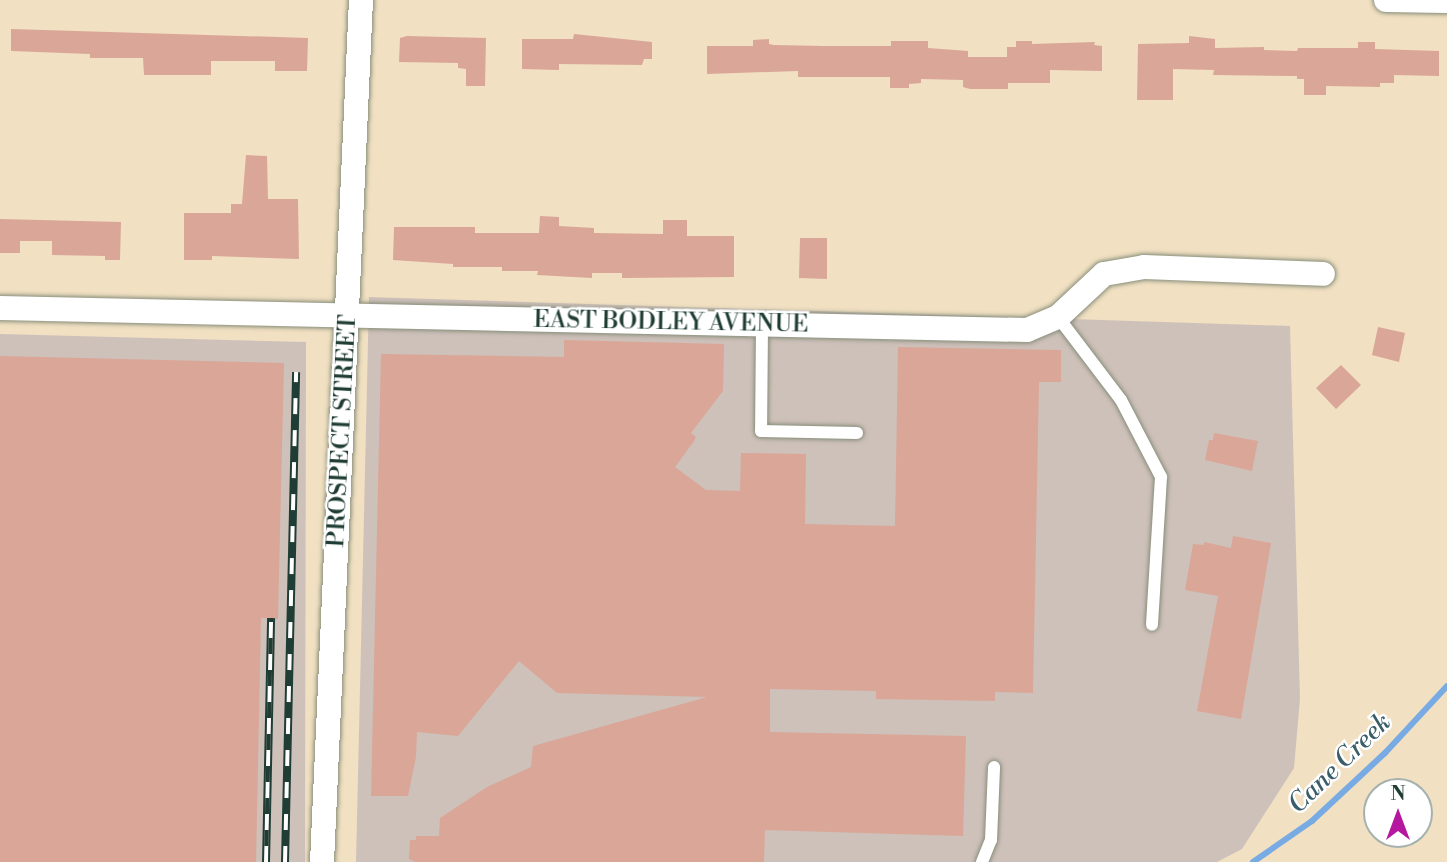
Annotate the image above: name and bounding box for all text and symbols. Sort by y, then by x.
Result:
street label: EAST BODLEY AVENUE [533,306,809,340]
street label: PROSPECT STREET [323,314,363,548]
water label: Cane Creek [1282,707,1398,821]
north arrow [1363,778,1433,848]
text: N [1390,782,1406,806]

